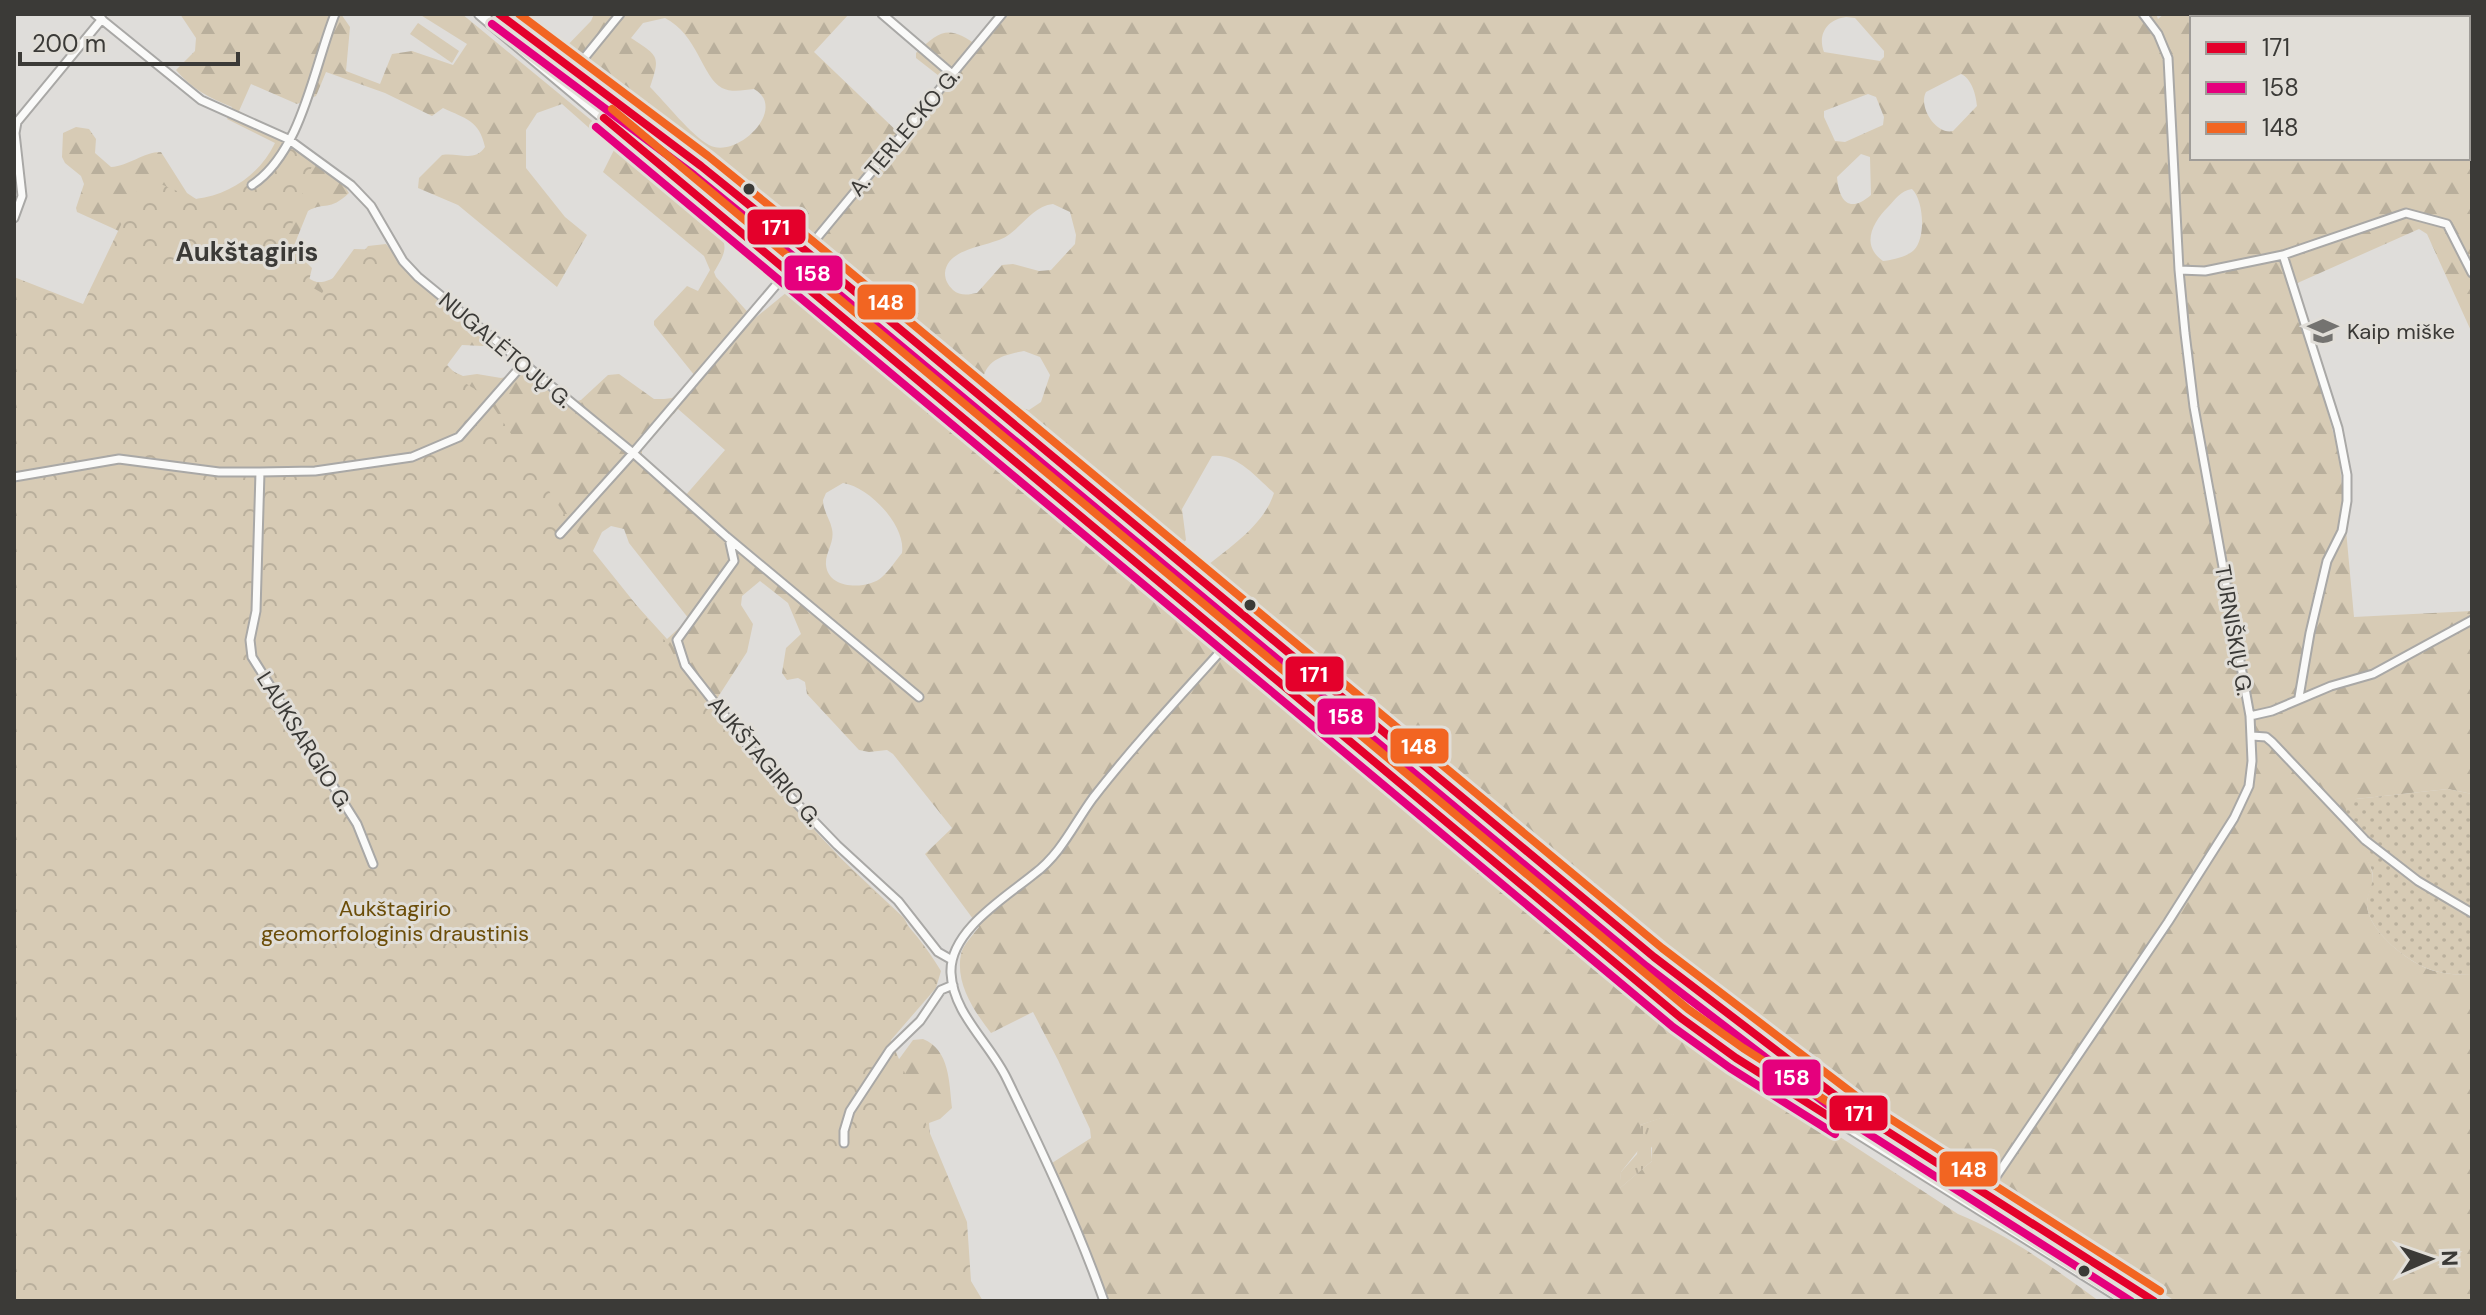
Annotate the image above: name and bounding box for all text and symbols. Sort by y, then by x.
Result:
scale bar [20,16,238,66]
legend [2190,16,2470,160]
text: 200 m [32,28,106,59]
text: 171 [2262,32,2290,63]
street label: A. TERLECKO G. [842,62,966,202]
text: 158 [2262,72,2299,103]
text: 148 [2262,112,2299,143]
unlabelled marker [741,181,757,197]
line badge: 171 [746,208,807,246]
text: 171 [762,213,790,242]
district label: Aukštagiris [176,235,318,269]
line badge: 158 [783,254,844,292]
text: 158 [795,259,831,288]
line badge: 148 [856,283,917,321]
street label: NUGALĖTOJŲ G. [433,286,579,415]
text: 148 [868,288,904,317]
school or university icon: Kaip miške [2306,314,2340,348]
place label: Kaip miške [2347,317,2455,346]
street label: TURNIŠKIŲ G. [2208,562,2259,698]
unlabelled marker [1242,597,1258,613]
line badge: 171 [1284,655,1345,693]
text: 171 [1300,660,1328,689]
street label: LAUKSARGIO G. [250,666,359,816]
street label: AUKŠTAGIRIO G. [701,690,828,833]
line badge: 158 [1316,697,1377,736]
text: 158 [1328,702,1364,731]
line badge: 148 [1389,727,1450,765]
text: 148 [1401,732,1437,761]
park label: Aukštagirio geomorfologinis draustinis [261,894,529,948]
line badge: 158 [1761,1058,1822,1097]
text: 158 [1774,1063,1810,1092]
line badge: 171 [1828,1094,1889,1132]
text: 171 [1845,1099,1873,1128]
line badge: 148 [1938,1150,1999,1188]
text: 148 [1951,1155,1987,1184]
north arrow [2390,1219,2470,1299]
text: N [2435,1250,2464,1267]
unlabelled marker [2076,1263,2092,1279]

